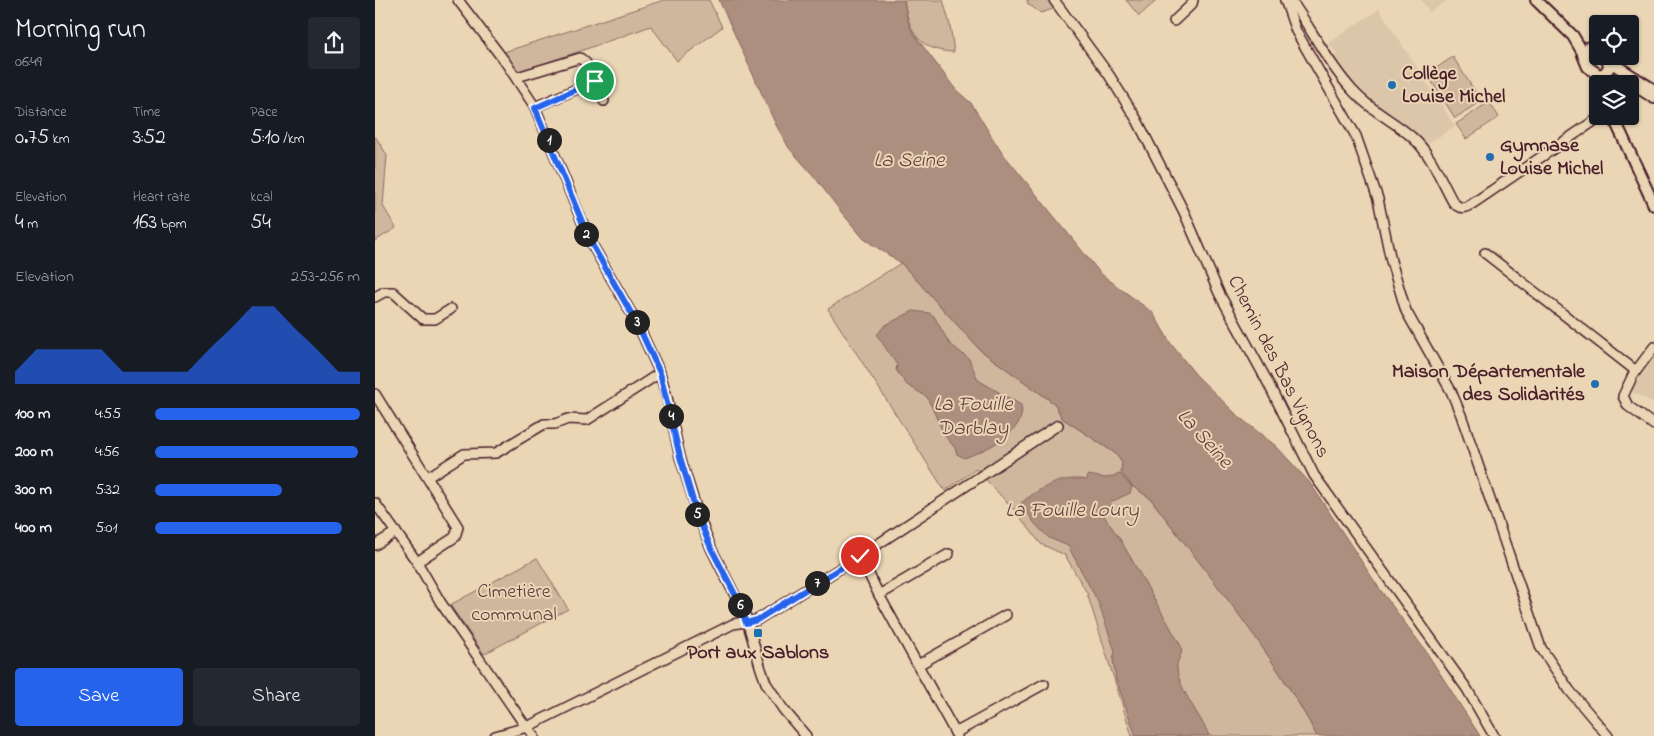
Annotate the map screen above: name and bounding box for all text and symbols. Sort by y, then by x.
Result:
text: Morning run [15,10,146,51]
map controls [1589,15,1639,125]
button: locate [1589,15,1639,65]
button: share [308,17,360,69]
text: 06:49 [15,50,42,74]
pin [574,60,616,102]
place label: Collège Louise Michel [1402,60,1505,112]
icon: arrive [581,67,609,95]
button: layers [1589,75,1639,125]
marker: Collège Louise Michel [1386,79,1398,91]
text: Distance [15,102,67,123]
text: Time [133,102,160,123]
text: Pace [250,102,278,123]
text: 0.75 [15,123,49,153]
text: 3:52 [133,123,166,153]
text: 5:10 [250,123,280,153]
pin: 1 [537,128,561,152]
text: km [49,129,70,150]
text: /km [280,129,305,150]
text: 1 [547,130,552,151]
place label: Gymnase Louise Michel [1500,132,1603,184]
water label: La Seine [874,146,946,176]
marker: Gymnase Louise Michel [1484,151,1496,163]
text: Elevation [15,187,66,208]
text: Heart rate [133,187,190,208]
text: kcal [250,187,273,208]
text: 4 [15,208,24,238]
text: 163 [133,208,157,238]
text: 54 [250,208,271,238]
text: m [24,214,38,235]
text: bpm [157,214,187,235]
pin: 2 [573,222,599,246]
text: 2 [583,224,590,245]
text: Elevation [15,265,74,289]
text: 253–256 m [291,265,360,289]
street label: Chemin des Bas Vignons [1218,271,1337,464]
pin: 3 [625,310,649,334]
text: 3 [635,312,640,333]
place label: Maison Départementale des Solidarités [1392,358,1586,410]
marker: Maison Départementale des Solidarités [1589,378,1601,390]
water label: La Fouille Darblay [933,390,1014,444]
text: 100 m [15,402,50,426]
text: 4:55 [95,402,121,426]
water label: La Seine [1169,403,1240,477]
pin: 4 [659,404,683,428]
text: 4 [669,406,674,427]
text: 200 m [15,440,53,464]
text: 4:56 [95,440,119,464]
text: 300 m [15,478,52,502]
text: 5:32 [95,478,120,502]
water label: La Fouille Loury [1005,496,1139,526]
pin: 5 [685,502,709,526]
text: 5 [693,504,702,525]
text: 400 m [15,516,52,540]
text: 5:01 [95,516,118,540]
pin [839,535,881,577]
icon: check [846,542,874,570]
pin: 7 [805,570,829,596]
text: 7 [815,573,820,594]
park label: Cimetière communal [471,578,557,630]
pin: 6 [727,592,753,618]
text: 6 [737,595,744,616]
marker: Port aux Sablons [752,627,764,639]
place label: Port aux Sablons [687,639,829,668]
button: Save [15,668,183,726]
button: Share [193,668,360,726]

